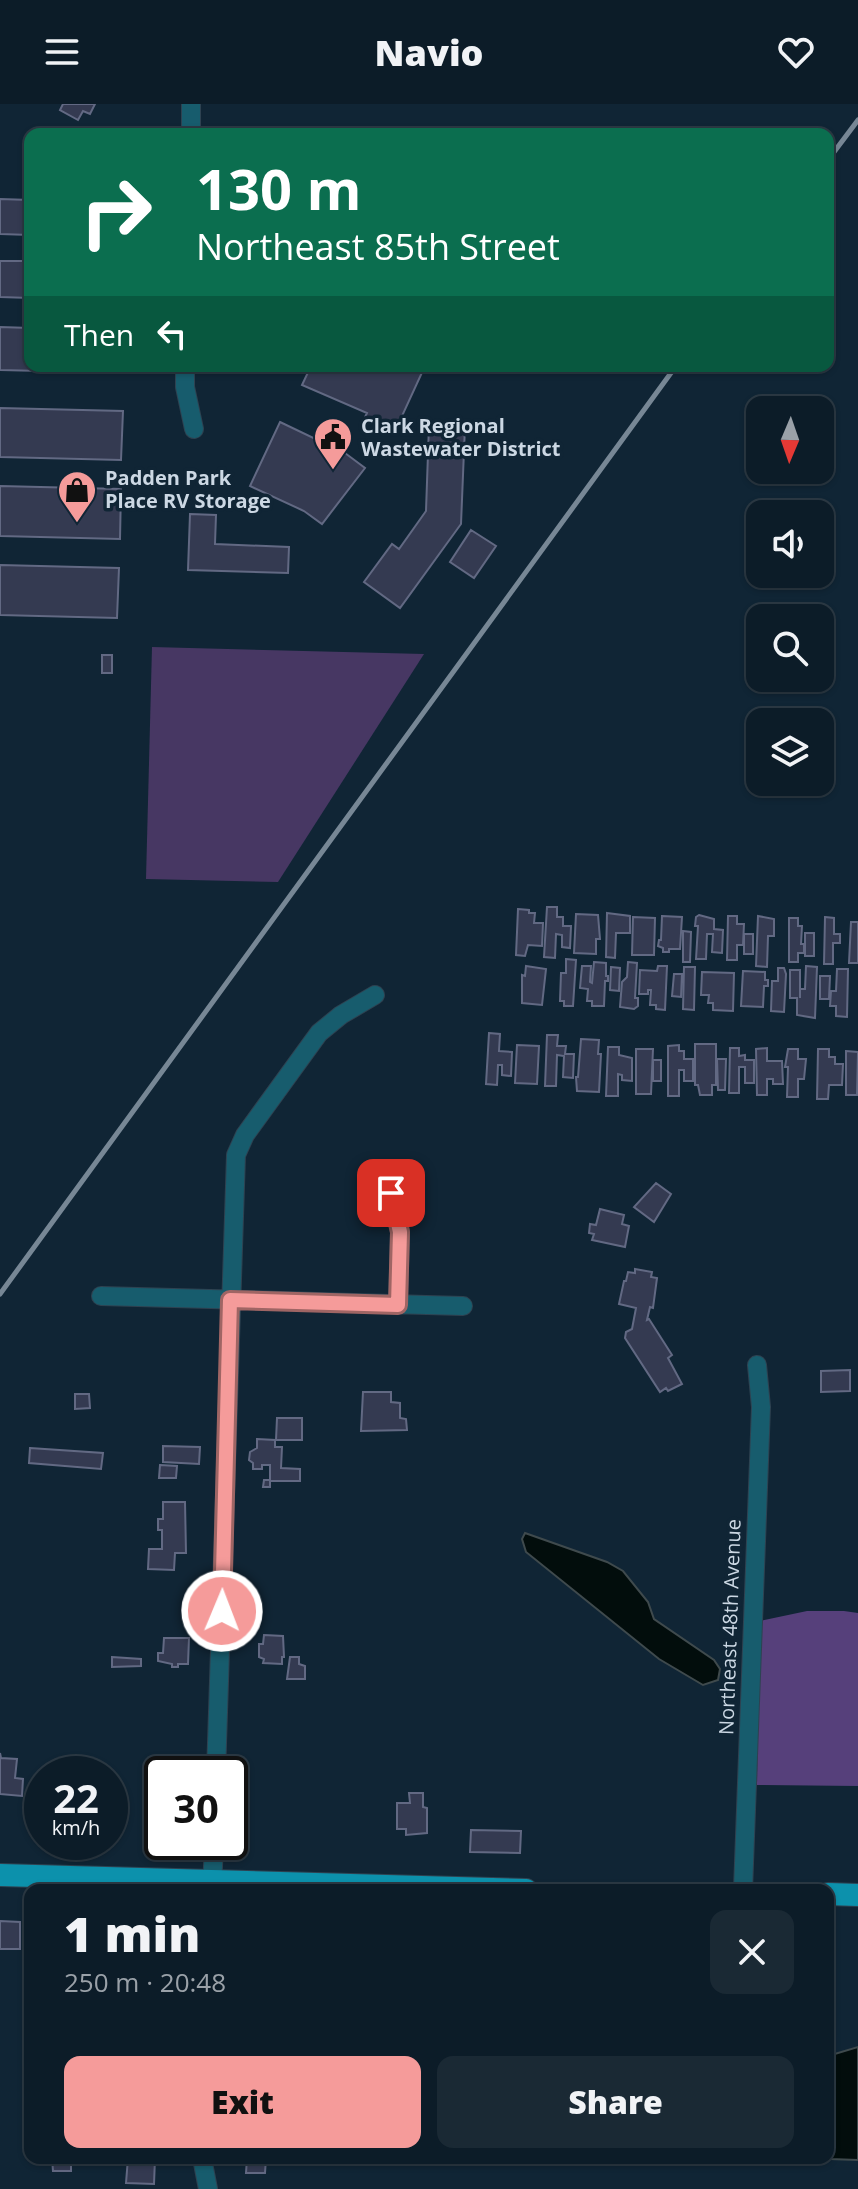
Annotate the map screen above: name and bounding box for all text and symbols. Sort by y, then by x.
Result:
text: Navio [374,28,484,77]
icon: menu [40,30,84,74]
icon: heart [774,30,818,74]
text: 130 m [196,150,362,226]
icon: right [64,160,168,264]
text: Northeast 85th Street [196,222,560,271]
icon: left [150,312,194,356]
text: Then [64,314,134,355]
north arrow [746,396,834,484]
map controls [746,396,834,796]
place label: Clark Regional Wastewater District [361,412,561,462]
public building icon: Clark Regional Wastewater District [312,416,354,471]
place label: Padden Park Place RV Storage [105,464,271,514]
shop icon: Padden Park Place RV Storage [56,469,98,524]
button: sound [746,500,834,588]
button: search [746,604,834,692]
button: layers [746,708,834,796]
pin [357,1159,425,1227]
icon: arrive [369,1171,413,1215]
street label: Northeast 48th Avenue [712,1519,747,1735]
position arrow [180,1569,264,1653]
speed limit sign: 30 [144,1756,248,1860]
text: 22 [53,1770,99,1825]
text: km/h [52,1814,100,1841]
text: 1 min [64,1901,200,1966]
button: close [710,1910,794,1994]
text: 250 m · 20:48 [64,1964,226,2000]
button: Exit [64,2056,421,2148]
button: Share [437,2056,794,2148]

